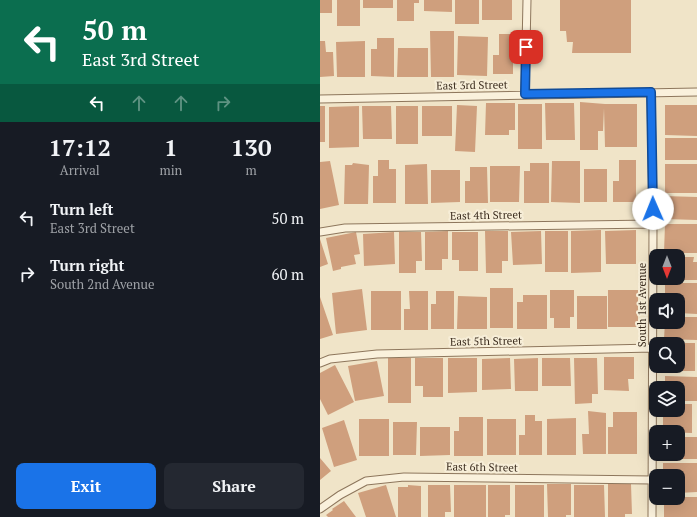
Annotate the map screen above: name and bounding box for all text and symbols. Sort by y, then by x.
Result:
text: 50 m [82,11,147,48]
icon: left [16,16,68,68]
pin [509,30,543,64]
icon: arrive [515,36,537,58]
text: East 3rd Street [82,47,199,71]
street label: East 3rd Street [436,77,508,93]
icon: left [86,92,108,114]
icon: ahead [128,92,150,114]
icon: ahead [170,92,192,114]
icon: right [212,92,234,114]
text: 17:12 [48,131,111,163]
text: 1 [164,131,178,163]
text: 130 [231,131,271,163]
text: Arrival [60,161,100,179]
text: min [159,161,182,179]
text: m [246,161,257,179]
position arrow [632,188,674,230]
text: Turn left [50,199,114,219]
icon: left [16,207,38,229]
street label: East 4th Street [450,207,522,223]
text: 50 m [271,208,304,228]
text: East 3rd Street [50,219,135,237]
north arrow [649,249,685,285]
map controls [649,249,685,505]
text: Turn right [50,255,125,275]
street label: South 1st Avenue [635,262,649,347]
icon: right [16,263,38,285]
text: 60 m [271,264,304,284]
text: South 2nd Avenue [50,275,155,293]
button: sound [649,293,685,329]
street label: East 5th Street [450,333,522,349]
button: search [649,337,685,373]
button: layers [649,381,685,417]
button: + [649,425,685,461]
street label: East 6th Street [446,459,518,475]
button: Exit [16,463,156,509]
button: Share [164,463,304,509]
button: − [649,469,685,505]

